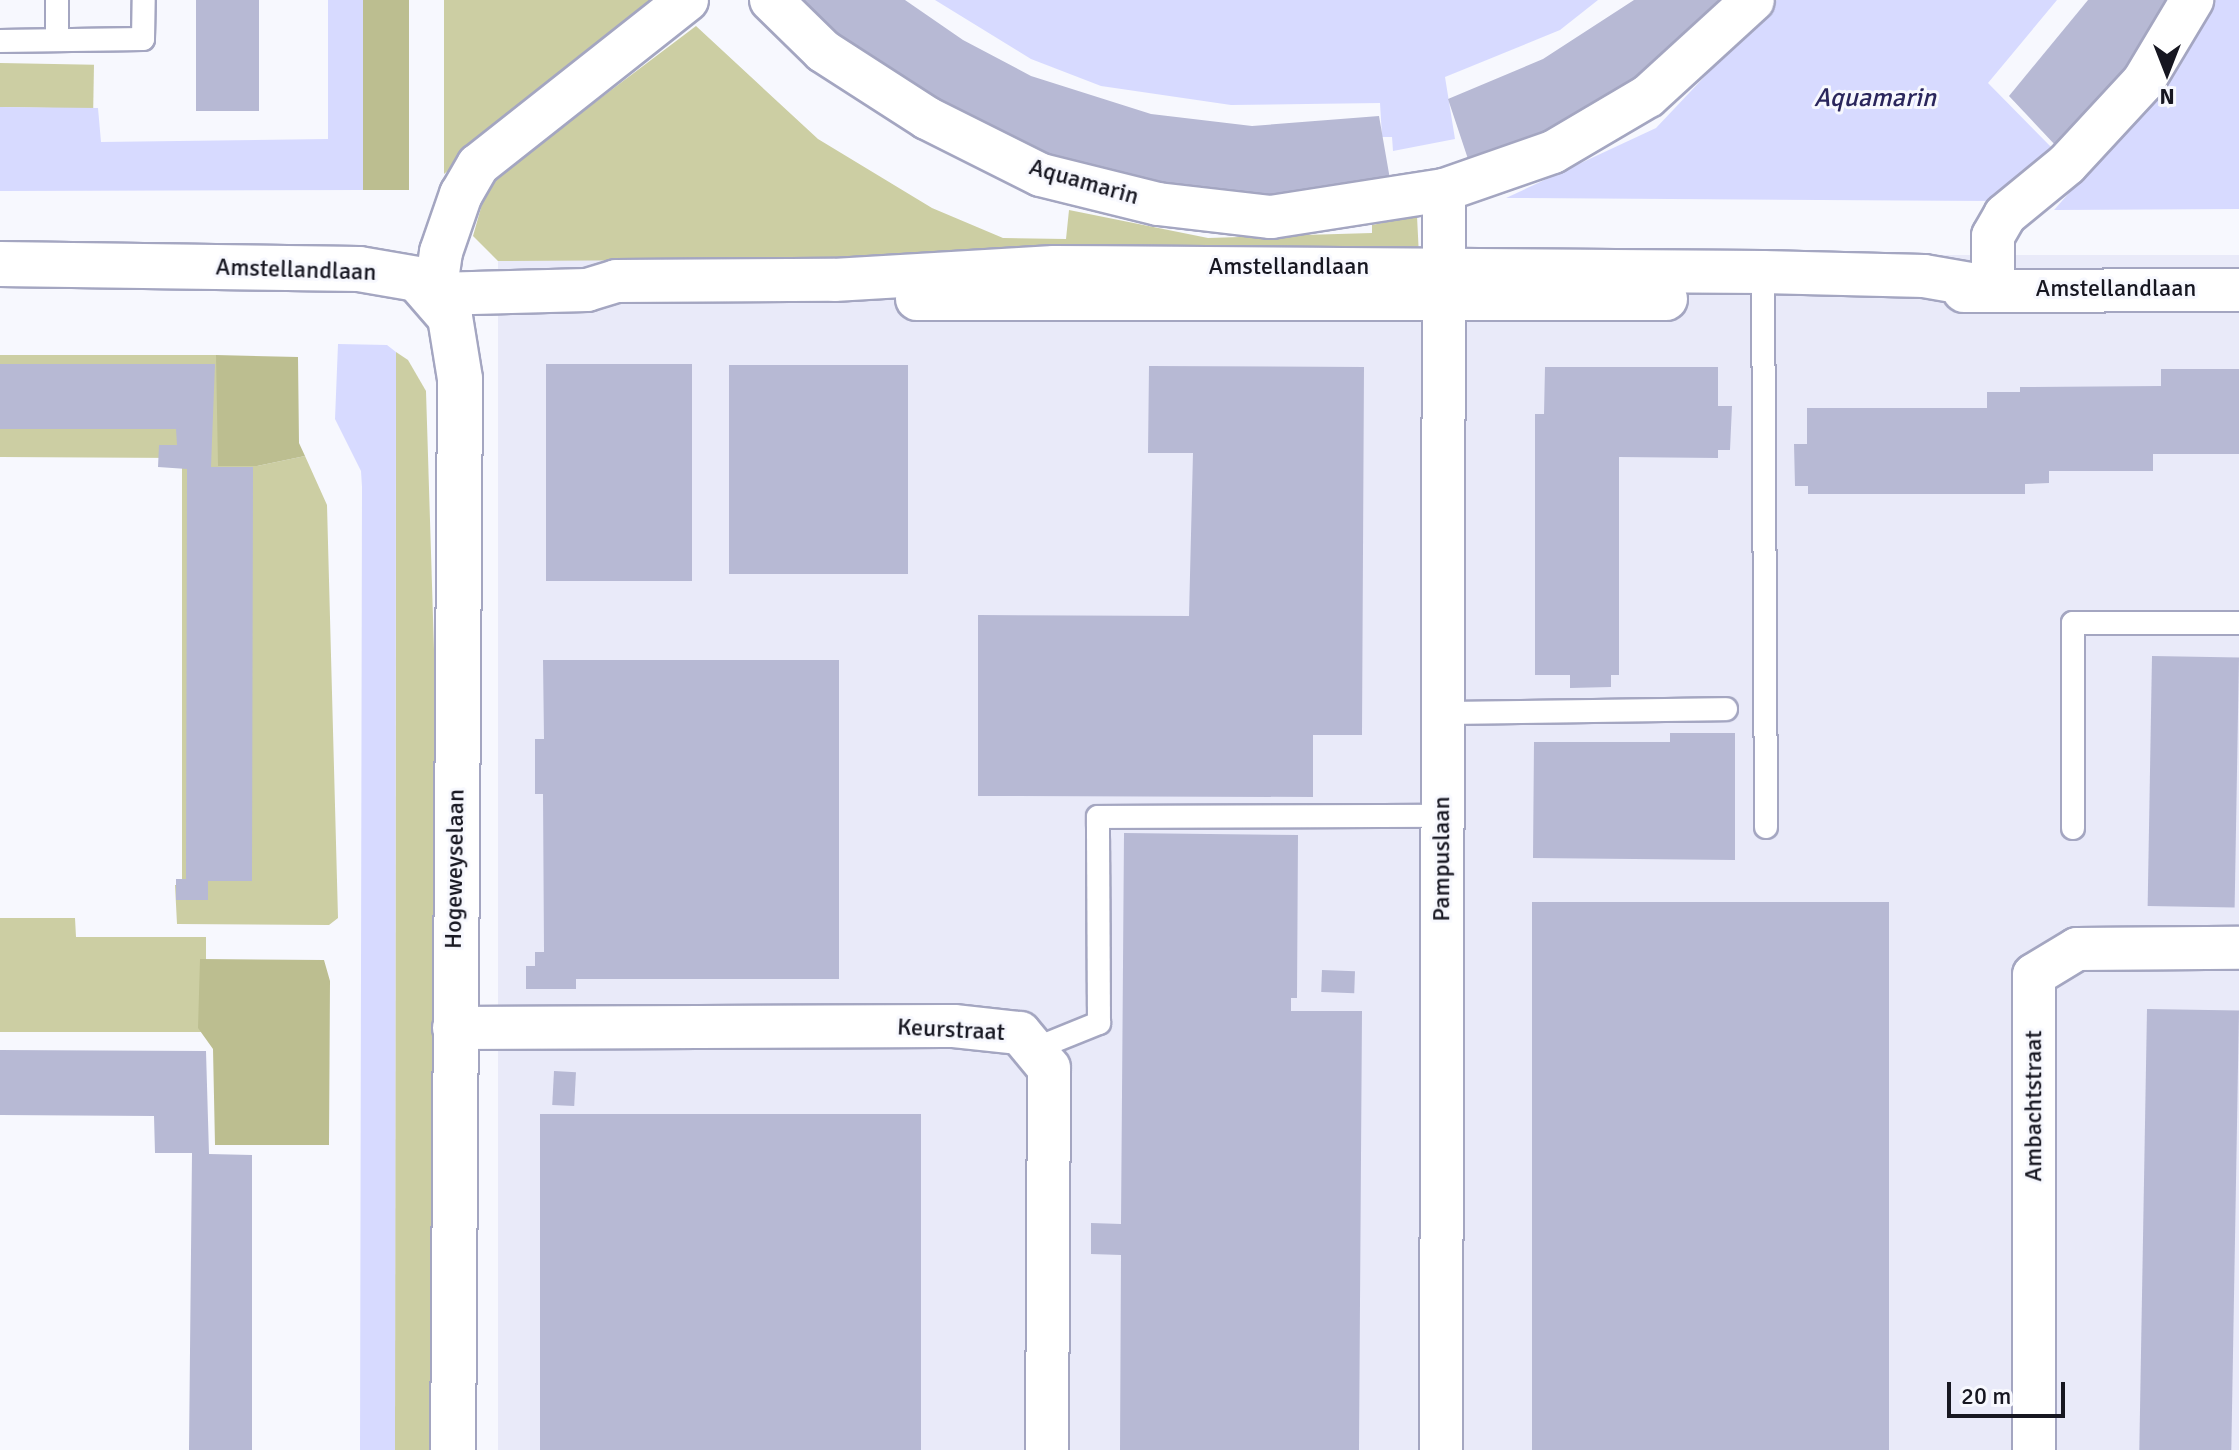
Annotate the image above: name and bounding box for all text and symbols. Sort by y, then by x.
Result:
north arrow [2127,32,2207,112]
water label: Aquamarin [1814,83,1936,115]
text: N [2159,83,2175,110]
street label: Aquamarin [1026,153,1142,211]
street label: Amstellandlaan [215,253,377,287]
street label: Amstellandlaan [1209,253,1369,281]
street label: Amstellandlaan [2036,275,2196,303]
street label: Hogeweyselaan [439,789,471,949]
street label: Pampuslaan [1428,796,1456,922]
street label: Keurstraat [896,1013,1006,1047]
street label: Ambachtstraat [2020,1030,2048,1182]
scale bar [1951,1366,2069,1416]
text: 20 m [1961,1381,2011,1411]

